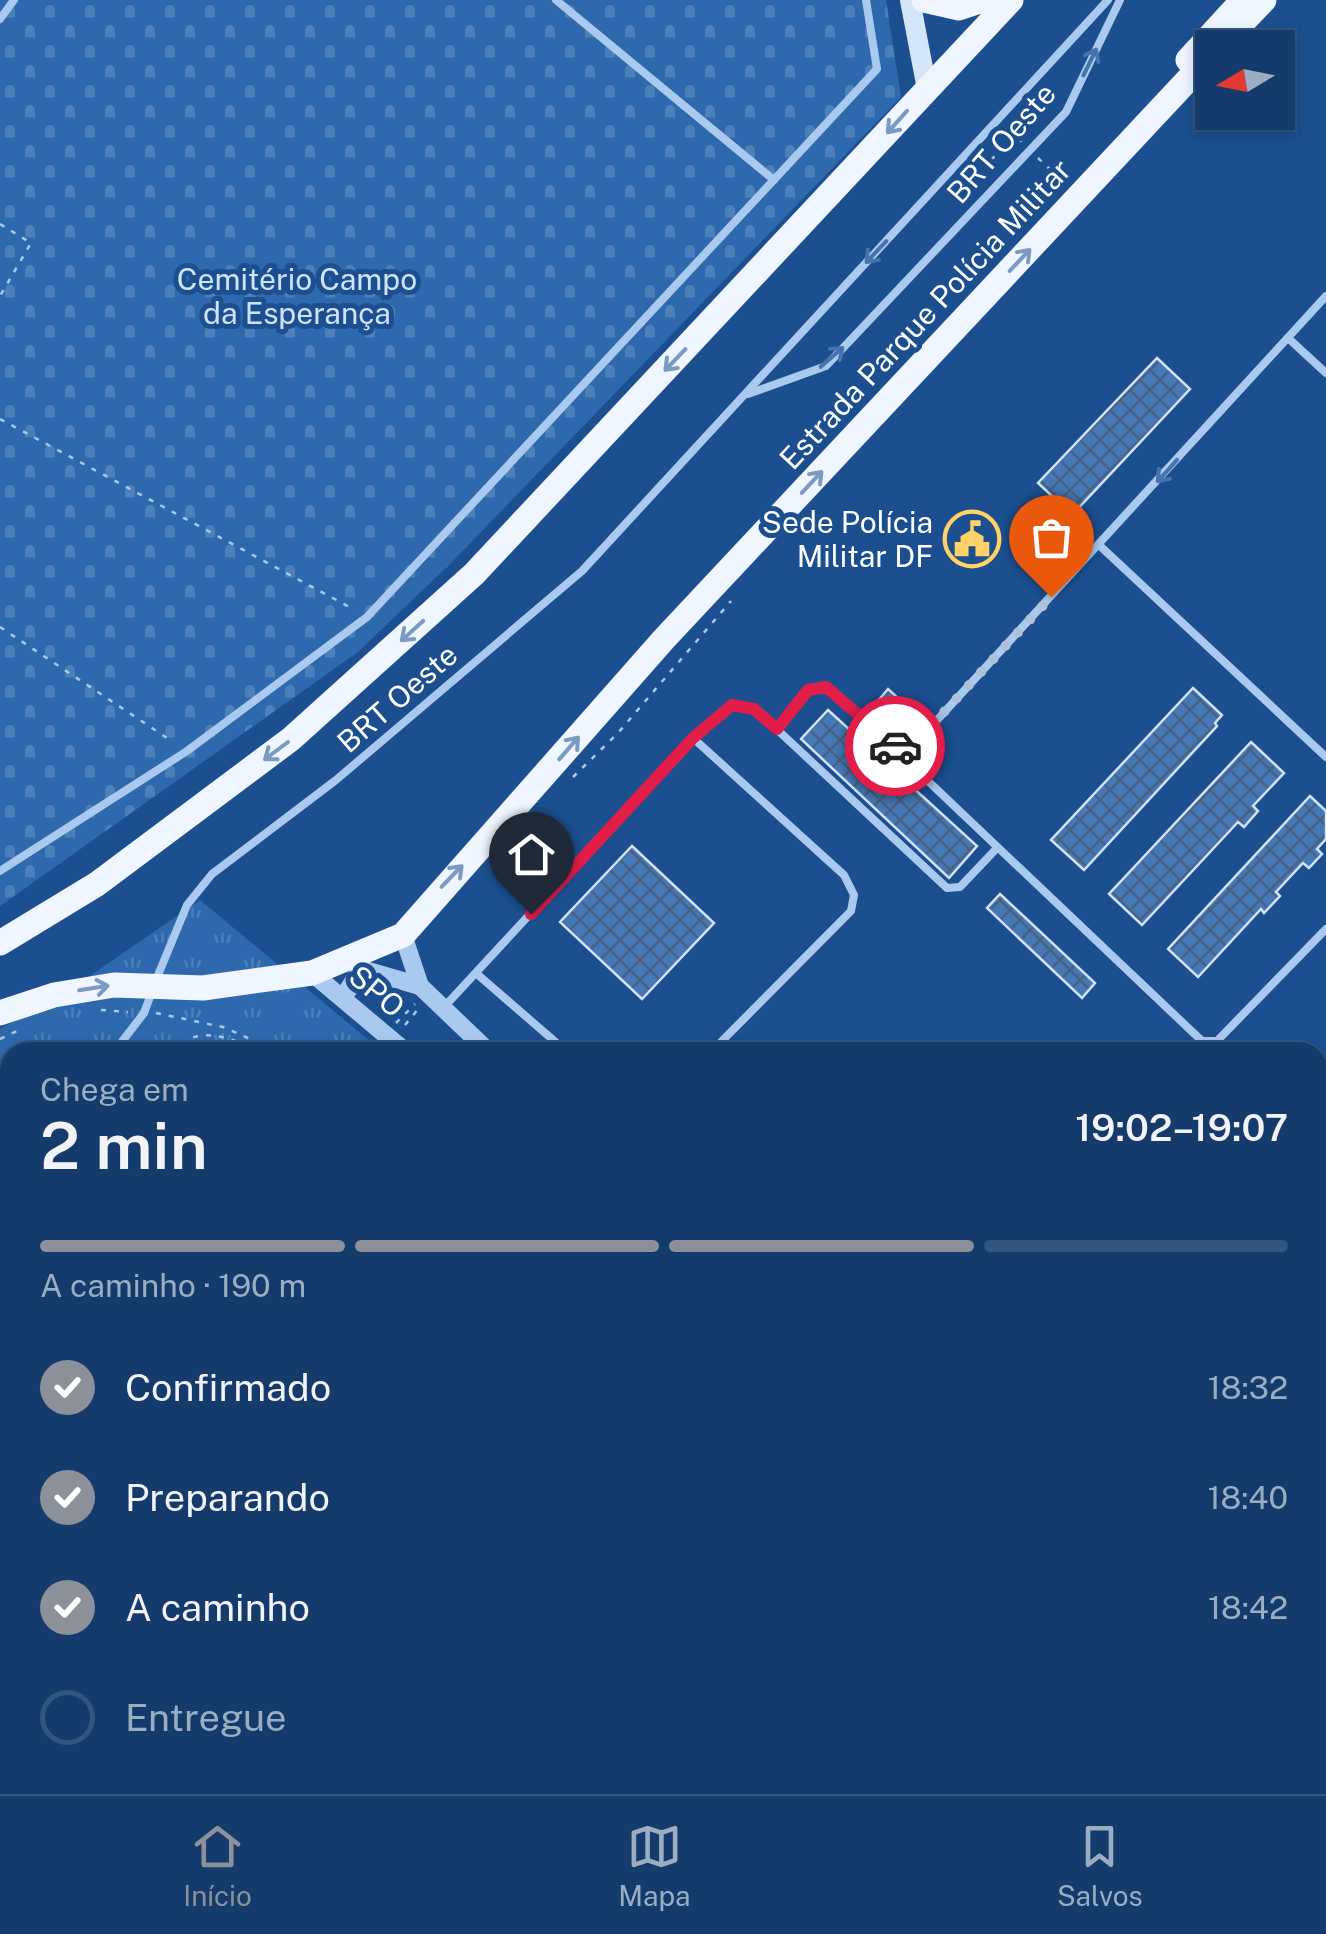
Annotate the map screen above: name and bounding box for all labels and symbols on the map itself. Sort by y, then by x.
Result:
north arrow [1195,30,1295,130]
one-way arrow [1081,48,1100,77]
street label: BRT Oeste [939,76,1063,210]
one-way arrow [886,109,909,134]
street label: Estrada Parque Polícia Militar [772,152,1078,476]
one-way arrow [865,239,888,264]
one-way arrow [1009,248,1032,273]
park label: Cemitério Campo da Esperança [177,261,417,331]
one-way arrow [819,346,844,369]
one-way arrow [664,347,687,372]
one-way arrow [1156,458,1179,483]
one-way arrow [800,471,824,495]
pin [1009,495,1094,598]
place label: Sede Polícia Militar DF [762,504,933,574]
public building icon: Sede Polícia Militar DF [942,509,1002,569]
one-way arrow [400,619,425,642]
street label: BRT Oeste [330,636,464,760]
courier [845,696,945,796]
one-way arrow [558,736,580,762]
one-way arrow [263,741,290,762]
pin [489,812,574,915]
one-way arrow [440,865,464,889]
street label: SPO [342,958,412,1024]
one-way arrow [77,978,110,997]

